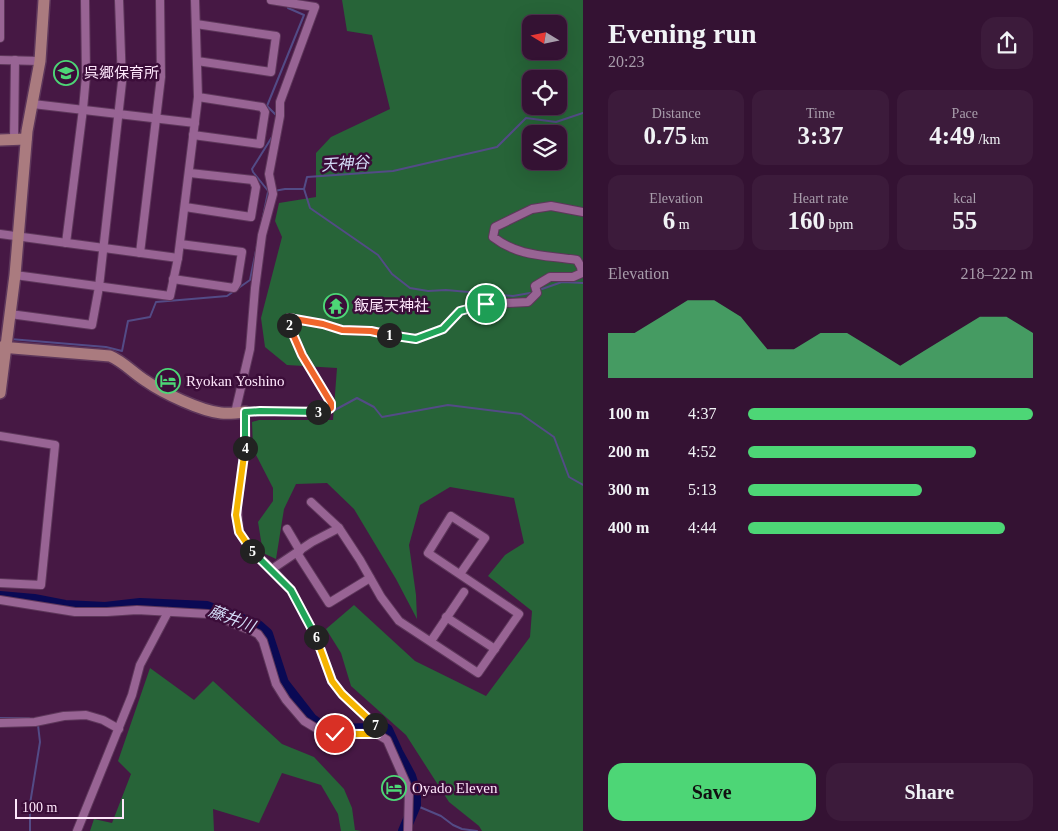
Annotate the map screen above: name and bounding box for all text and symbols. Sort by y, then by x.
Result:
north arrow [522,15,568,60]
map controls [522,15,567,170]
button: share [981,17,1033,69]
text: Evening run [608,18,757,49]
text: 20:23 [608,53,644,70]
school or university icon: 呉郷保育所 [53,60,79,86]
place label: 呉郷保育所 [84,65,159,81]
button: locate [522,70,567,115]
text: Distance [652,106,701,121]
text: Time [806,106,835,121]
text: Pace [952,106,978,121]
text: 0.75 [644,122,687,149]
text: 3:37 [798,122,843,149]
text: 4:49 [929,122,975,149]
button: layers [522,125,567,170]
text: km [687,132,709,147]
text: /km [975,132,1000,147]
water label: 天神谷 [320,153,372,174]
text: Elevation [649,191,703,206]
text: Heart rate [793,191,848,206]
text: kcal [953,191,976,206]
text: 6 [663,207,675,234]
text: 160 [788,207,825,234]
text: 55 [952,207,977,234]
text: m [675,217,690,232]
text: bpm [825,217,853,232]
text: Elevation [608,265,669,282]
text: 218–222 m [961,265,1033,282]
pin [465,283,507,325]
icon: arrive [472,290,500,318]
temple icon: 飯尾天神社 [323,293,349,319]
place label: 飯尾天神社 [354,298,429,314]
pin: 2 [276,312,302,338]
text: 2 [286,318,293,333]
pin: 1 [376,322,402,348]
text: 1 [386,328,393,343]
hotel icon: Ryokan Yoshino [155,368,181,394]
place label: Ryokan Yoshino [186,373,285,389]
pin: 3 [306,400,330,424]
text: 3 [315,405,322,420]
text: 100 m [608,405,649,422]
text: 4:37 [688,405,716,422]
pin: 4 [232,436,258,460]
text: 4 [242,441,249,456]
text: 200 m [608,443,649,460]
text: 4:52 [688,443,716,460]
text: 300 m [608,481,649,498]
text: 5:13 [688,481,716,498]
text: 400 m [608,519,649,536]
text: 4:44 [688,519,716,536]
pin: 5 [240,538,264,564]
text: 5 [249,544,256,559]
water label: 藤井川 [206,602,259,636]
pin: 6 [304,624,328,650]
text: 6 [313,630,320,645]
pin: 7 [362,712,388,738]
pin [314,713,356,755]
text: 7 [372,718,379,733]
icon: check [321,720,349,748]
button: Save [608,763,816,821]
button: Share [826,763,1033,821]
hotel icon: Oyado Eleven [381,775,407,801]
place label: Oyado Eleven [412,780,498,796]
scale bar [15,796,124,819]
text: 100 m [22,800,57,815]

